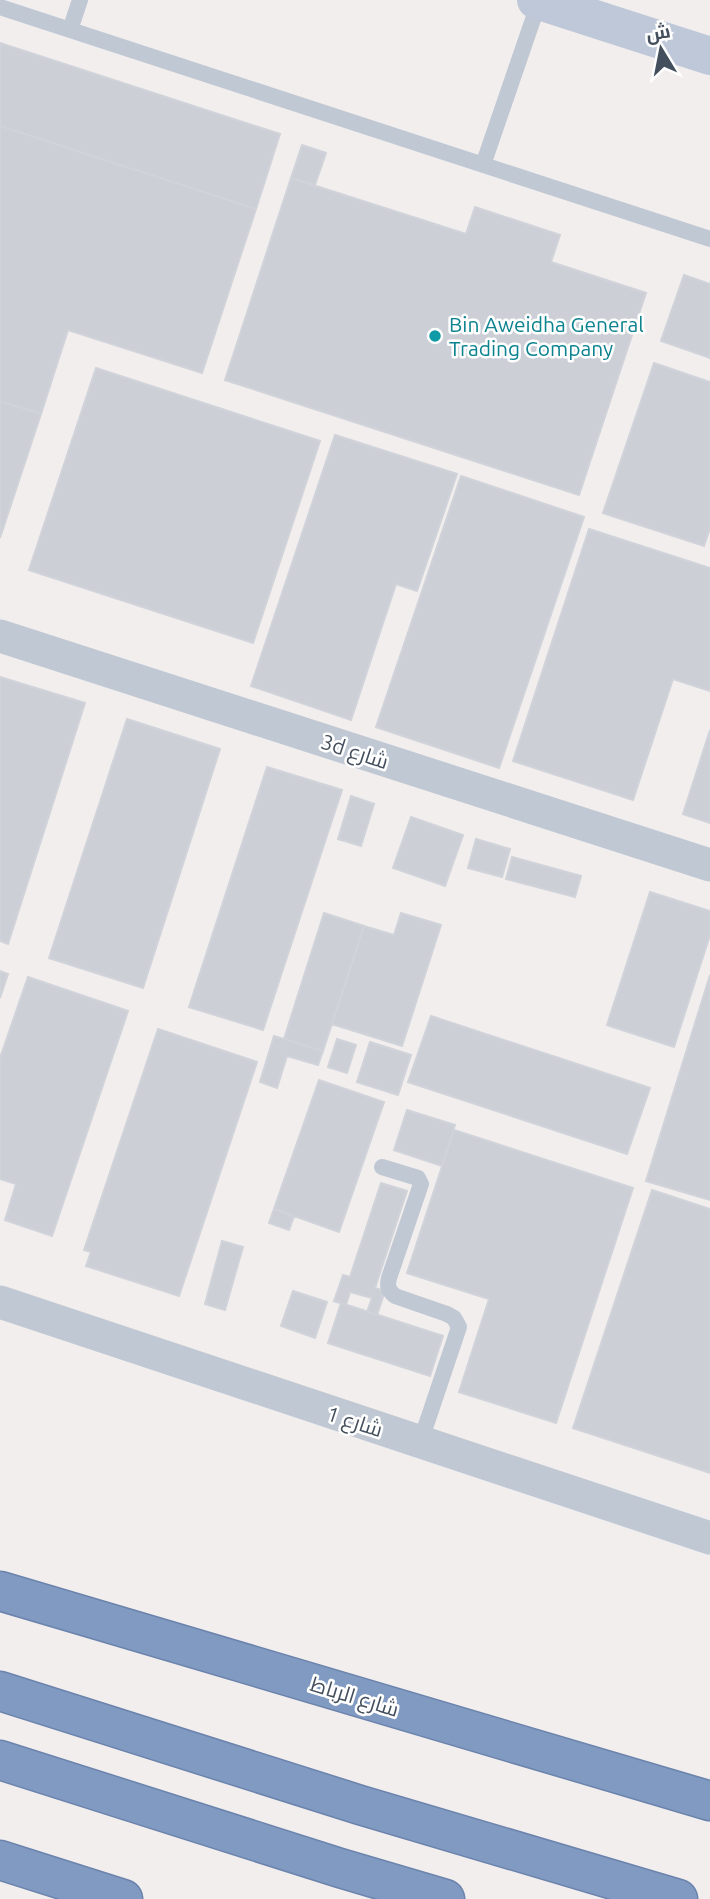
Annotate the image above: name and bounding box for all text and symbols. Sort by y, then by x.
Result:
north arrow [626,14,696,84]
text: ش [644,19,672,46]
place label: Bin Aweidha General Trading Company [449,312,644,360]
marker: Bin Aweidha General Trading Company [427,328,443,344]
street label: 3d شارع [317,729,392,776]
street label: شارع 1 [323,1401,386,1444]
street label: شارع الرباط [307,1671,402,1724]

